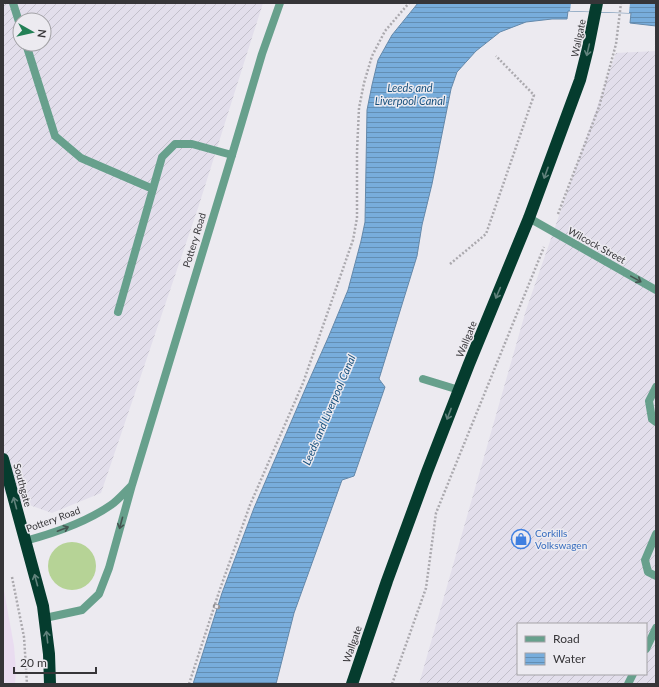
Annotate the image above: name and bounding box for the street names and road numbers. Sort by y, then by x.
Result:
street label: Wallgate [568,18,588,58]
street label: Pottery Road [180,211,208,269]
street label: Wilcock Street [566,224,628,266]
street label: Wallgate [453,319,479,359]
street label: Southgate [11,462,35,508]
street label: Pottery Road [24,504,82,534]
street label: Wallgate [340,624,364,664]

